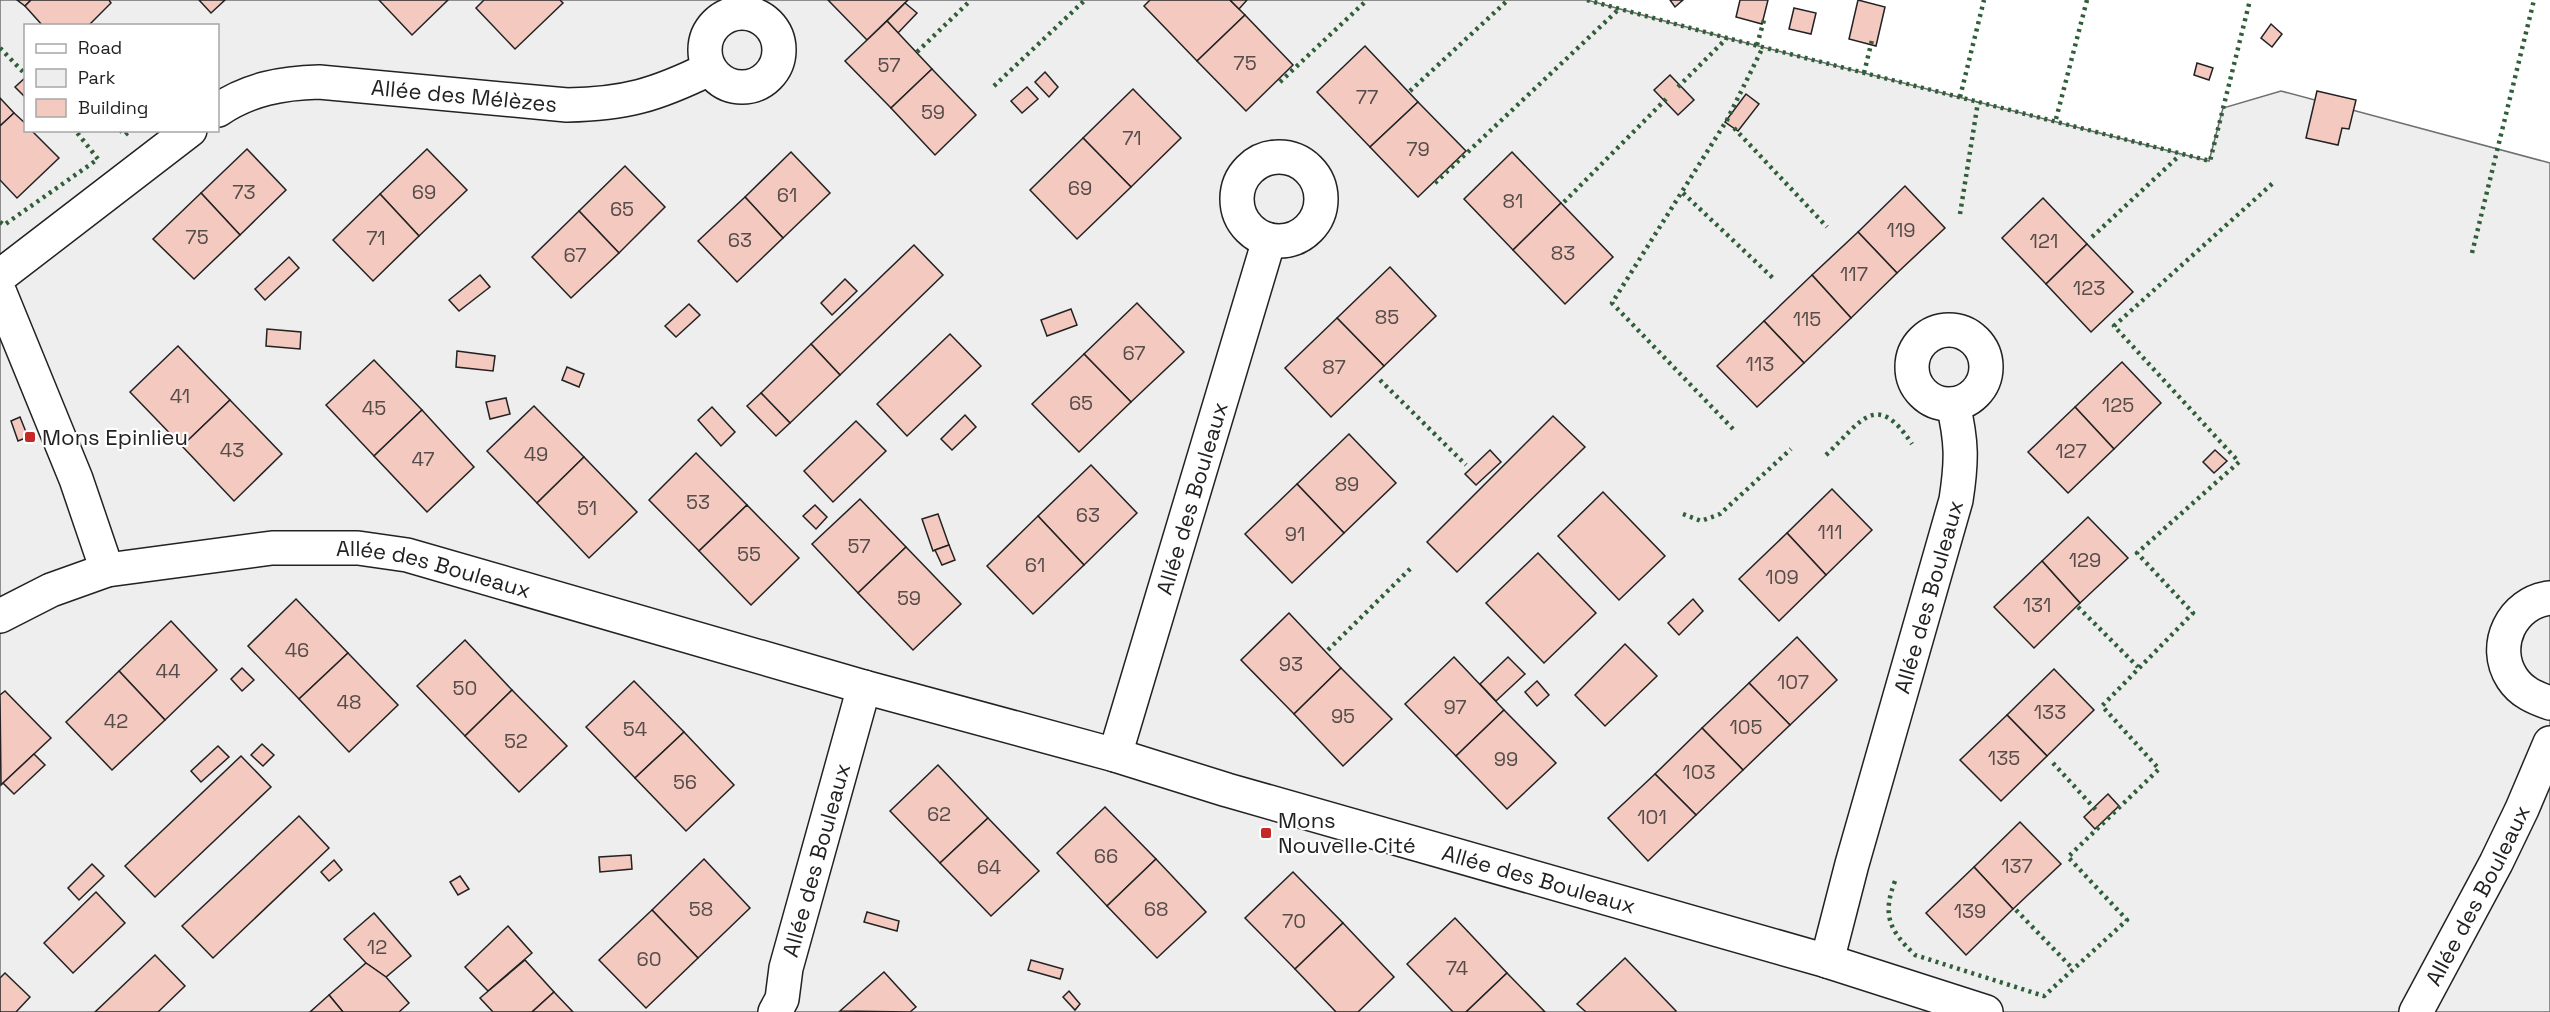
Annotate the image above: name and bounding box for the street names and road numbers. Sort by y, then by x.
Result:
street label: Allée des Mélèzes [370,73,558,118]
street label: Allée des Bouleaux [1150,399,1234,598]
street label: Allée des Bouleaux [1887,497,1969,697]
street label: Allée des Bouleaux [336,534,534,604]
street label: Allée des Bouleaux [776,760,856,960]
street label: Allée des Bouleaux [2419,800,2536,990]
street label: Allée des Bouleaux [1439,838,1639,920]

